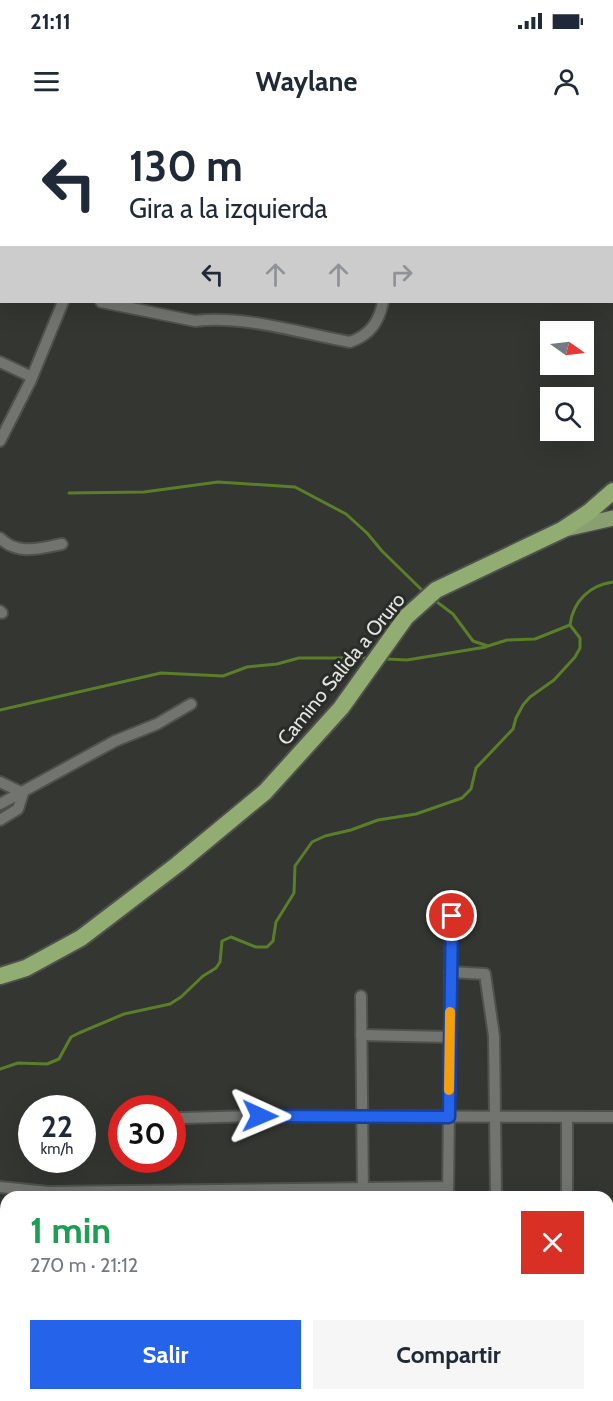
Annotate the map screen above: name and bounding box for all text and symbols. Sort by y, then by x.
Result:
text: 21:11 [30,8,71,35]
icon: menu [30,65,63,98]
text: Waylane [256,65,357,98]
icon: person [550,65,583,98]
text: 130 m [129,140,243,192]
icon: left [30,144,108,222]
text: Gira a la izquierda [129,192,328,225]
icon: left [196,258,229,291]
icon: ahead [259,258,292,291]
icon: ahead [322,258,355,291]
icon: right [385,258,418,291]
north arrow [540,321,594,375]
map controls [540,321,594,441]
button: search [540,387,594,441]
street label: Camino Salida a Oruro [272,588,410,750]
pin [426,890,477,941]
icon: arrive [435,899,468,932]
position arrow [228,1084,292,1148]
speed limit sign: 30 [108,1095,186,1173]
text: 22 [41,1108,73,1145]
text: km/h [41,1140,73,1158]
text: 1 min [30,1208,111,1252]
button: close [521,1211,584,1274]
text: 270 m · 21:12 [30,1253,138,1277]
button: Salir [30,1320,301,1389]
button: Compartir [313,1320,584,1389]

